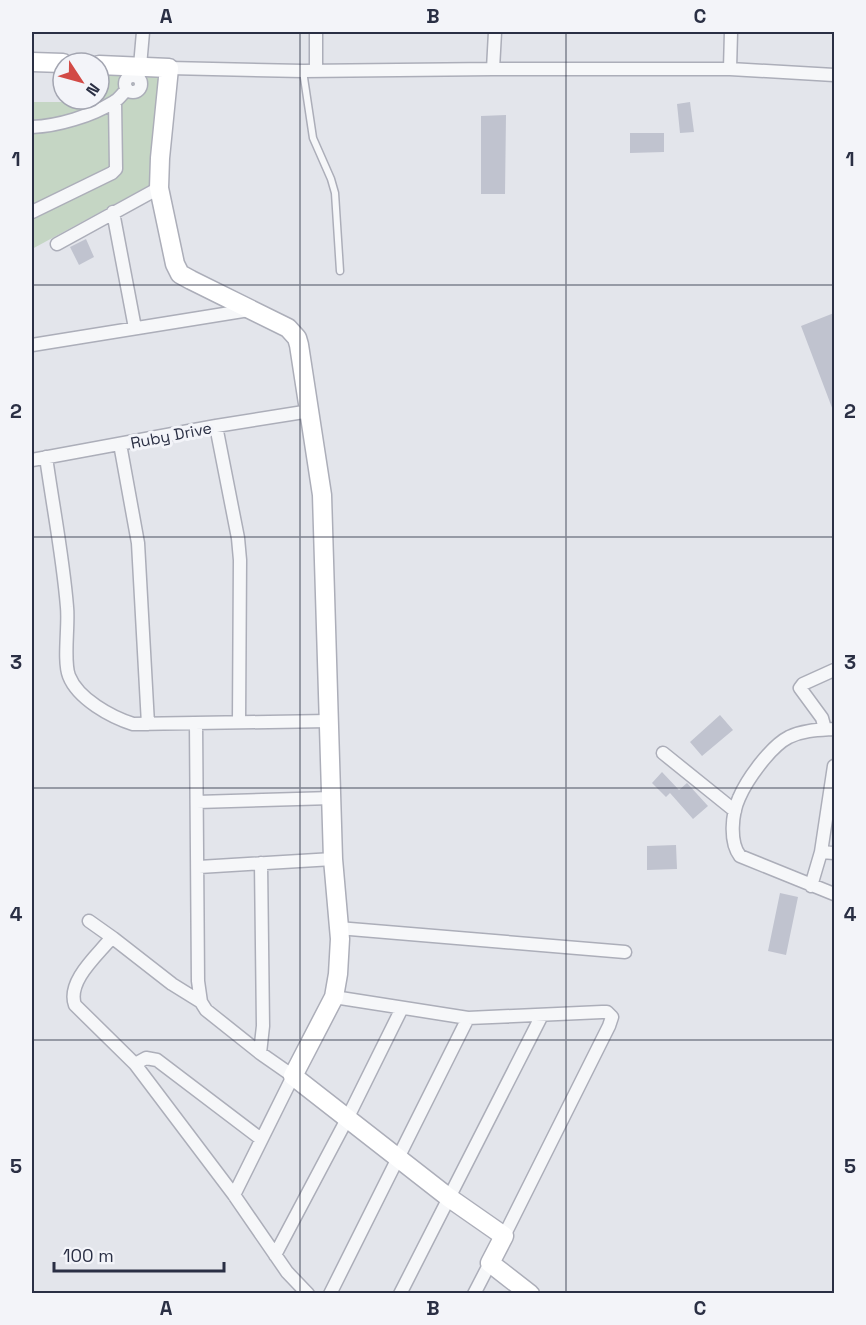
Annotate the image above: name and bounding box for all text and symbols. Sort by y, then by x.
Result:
text: A [160,3,173,29]
text: B [426,3,440,29]
text: C [694,3,707,29]
north arrow [51,51,111,111]
text: N [81,79,104,100]
text: 1 [11,146,21,172]
text: 1 [845,146,855,172]
text: 2 [10,398,22,424]
text: 2 [844,398,856,424]
street label: Ruby Drive [129,417,214,454]
text: 3 [10,649,22,675]
text: 3 [844,649,856,675]
text: 4 [10,901,23,927]
text: 4 [844,901,857,927]
text: 5 [10,1153,22,1179]
text: 5 [844,1153,856,1179]
scale bar [54,1235,224,1273]
text: 100 m [63,1244,114,1267]
text: A [160,1295,173,1321]
text: B [426,1295,440,1321]
text: C [694,1295,707,1321]

